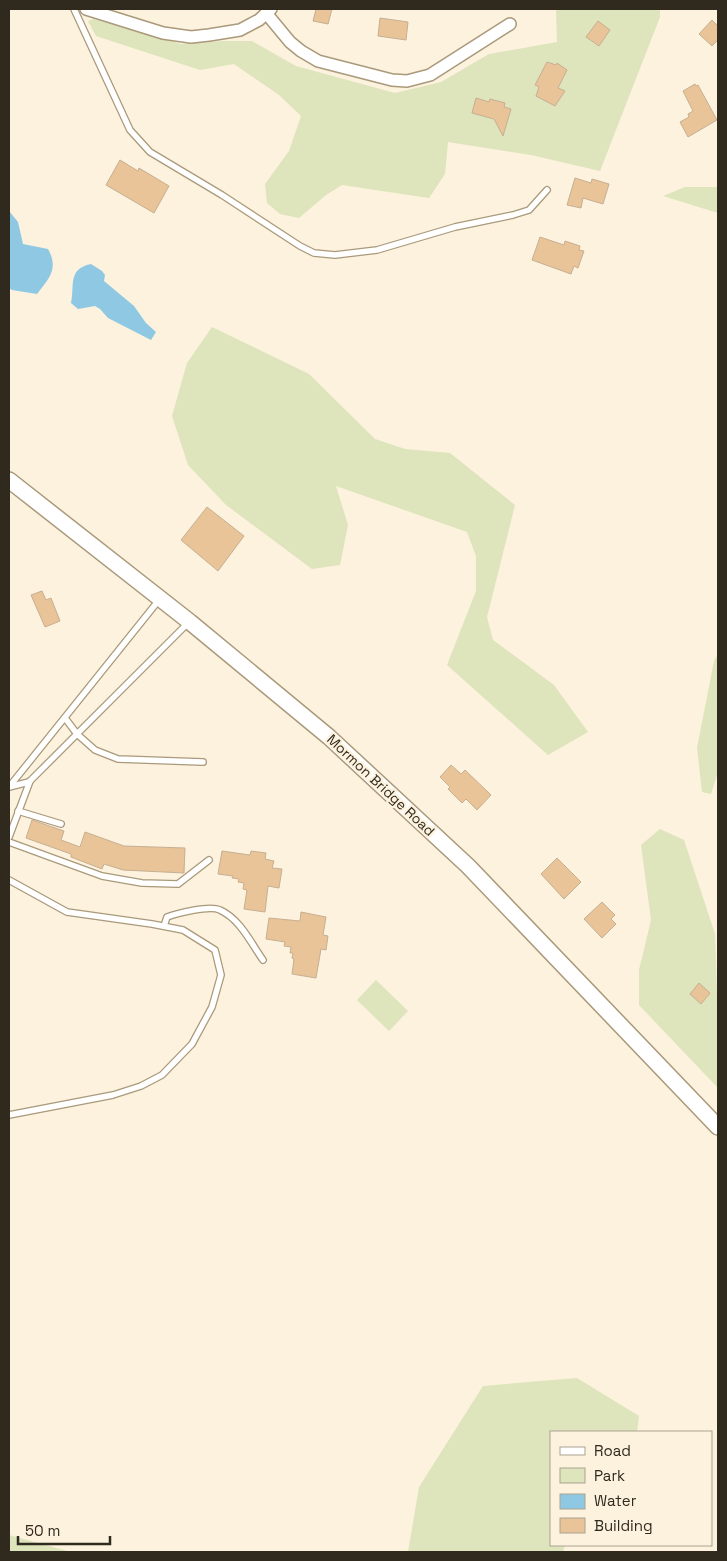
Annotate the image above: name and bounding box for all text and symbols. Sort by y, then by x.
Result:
street label: Mormon Bridge Road [323,730,439,840]
legend [550,1431,712,1546]
text: Road [594,1441,631,1460]
text: Park [594,1466,625,1485]
text: Water [594,1491,637,1510]
scale bar [18,1514,110,1546]
text: Building [594,1516,653,1535]
text: 50 m [25,1521,60,1540]

